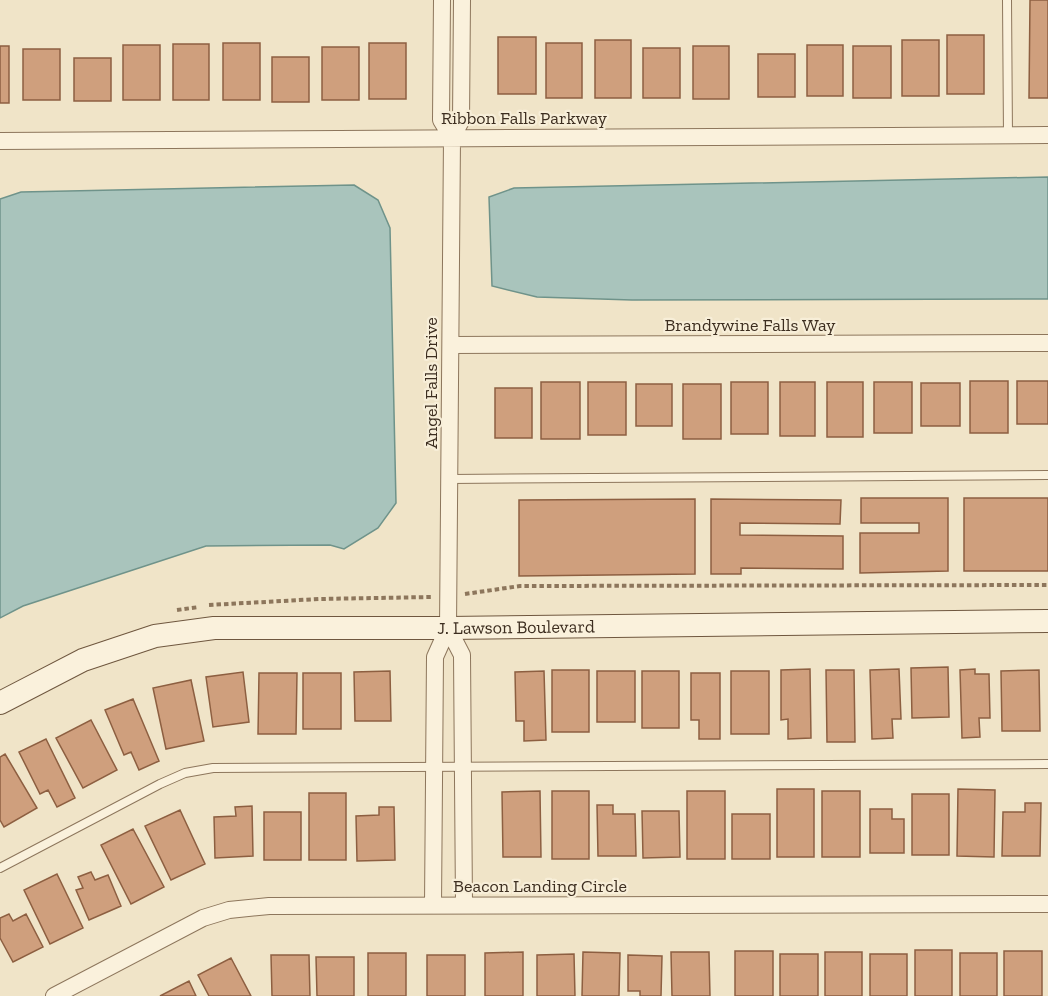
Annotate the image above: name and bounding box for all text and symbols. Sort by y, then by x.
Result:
street label: Ribbon Falls Parkway [441,107,608,129]
street label: Brandywine Falls Way [664,314,836,336]
street label: Angel Falls Drive [420,317,442,449]
street label: J. Lawson Boulevard [437,615,595,639]
street label: Beacon Landing Circle [453,875,627,897]

